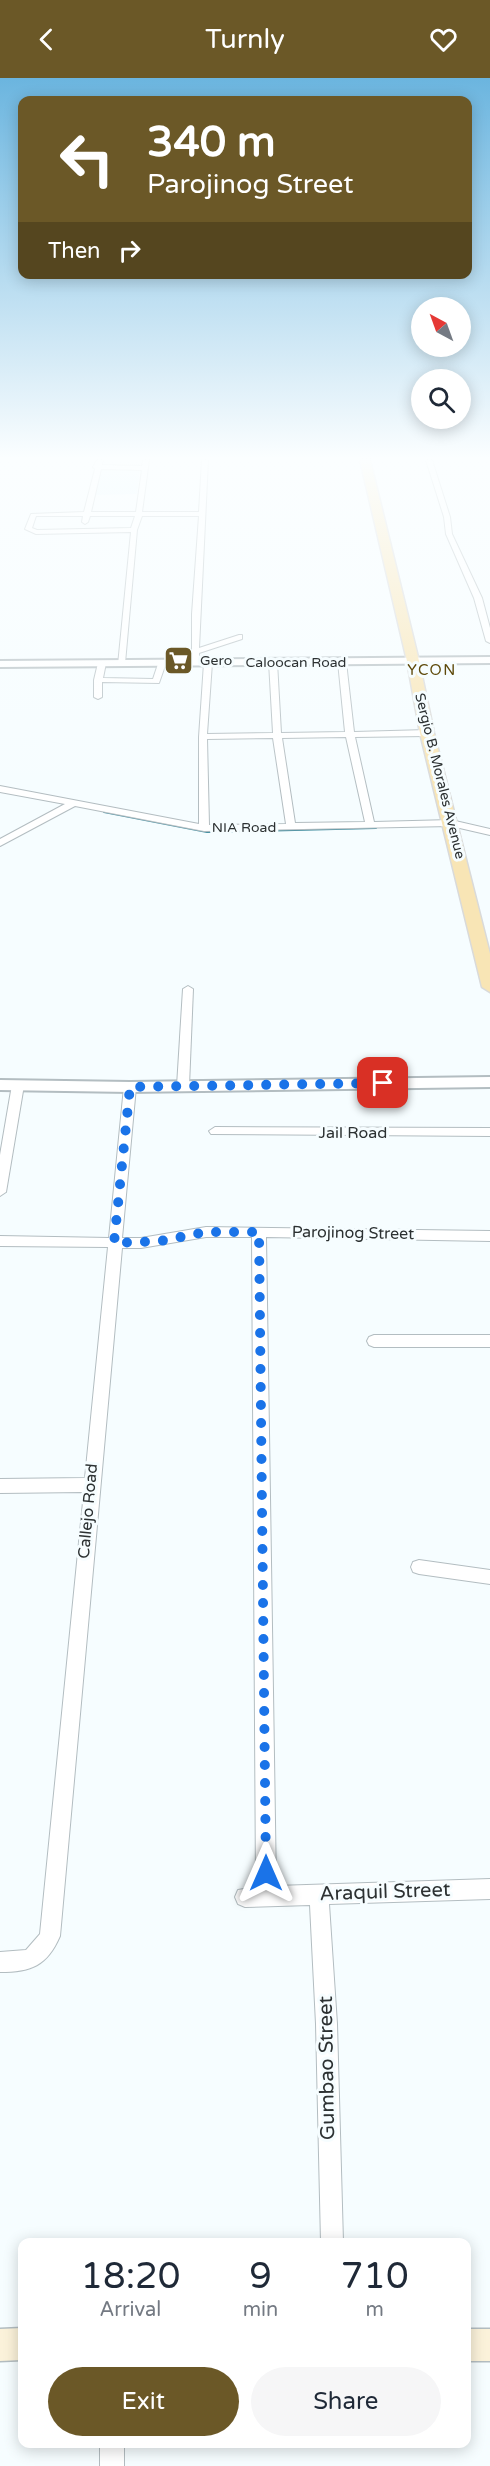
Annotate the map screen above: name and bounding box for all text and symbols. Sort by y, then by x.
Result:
icon: back [30,23,63,56]
text: Turnly [205,23,285,56]
icon: heart [427,23,460,56]
text: 340 m [147,117,276,168]
icon: left [48,120,126,198]
text: Parojinog Street [147,168,354,201]
icon: right [113,234,146,267]
text: Then [48,238,101,264]
north arrow [411,297,471,357]
map controls [411,297,471,429]
button: search [411,369,471,429]
supermarket icon: Gero [163,644,195,676]
place label: Gero [200,652,232,669]
street label: Caloocan Road [246,654,346,671]
district label: YCON [407,661,457,679]
street label: Sergio B. Morales Avenue [411,691,469,861]
street label: NIA Road [212,819,276,836]
pin [357,1057,408,1108]
icon: arrive [366,1066,399,1099]
street label: Jail Road [319,1123,387,1143]
street label: Parojinog Street [292,1222,414,1244]
street label: Callejo Road [74,1463,102,1559]
position arrow [234,1841,298,1905]
street label: Araquil Street [319,1878,451,1906]
street label: Gumbao Street [314,1995,340,2140]
text: 18:20 [80,2255,180,2298]
text: 9 [249,2255,272,2298]
text: 710 [341,2255,409,2298]
text: Arrival [99,2298,161,2322]
text: min [243,2298,278,2322]
text: m [365,2298,384,2322]
button: Exit [48,2367,239,2436]
button: Share [251,2367,441,2436]

